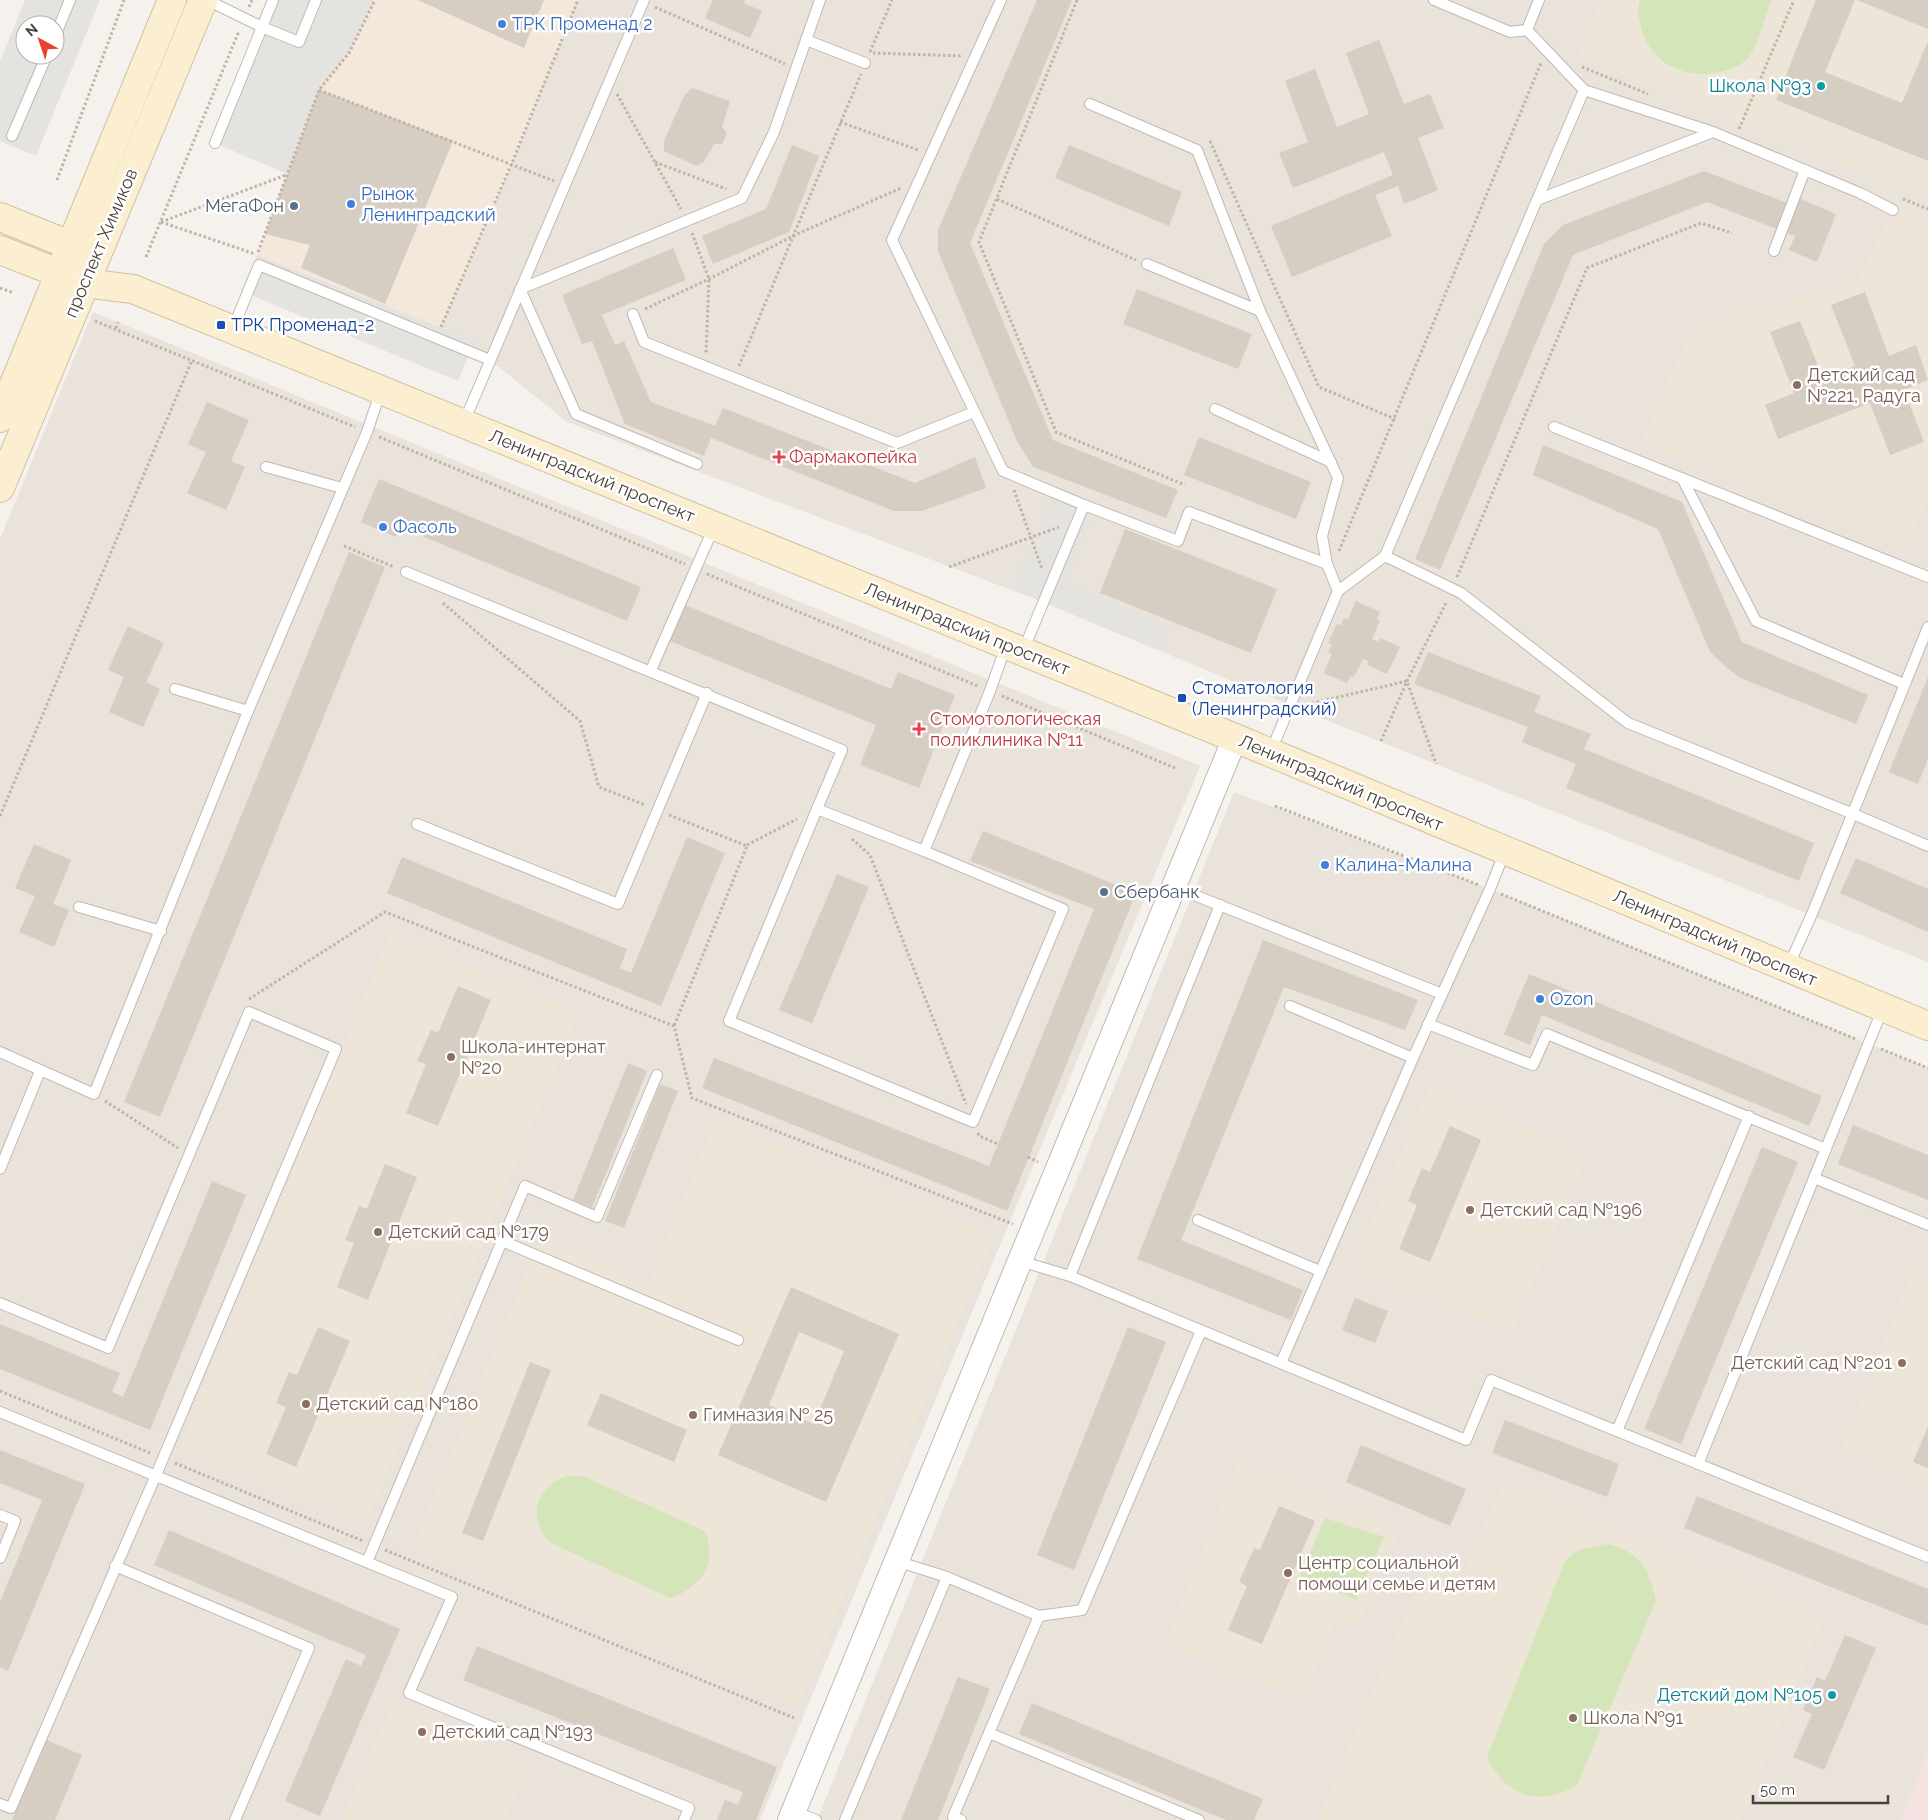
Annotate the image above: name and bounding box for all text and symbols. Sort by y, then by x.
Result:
place label: ТРК Променад 2 [512,13,653,34]
north arrow [15,15,65,65]
marker: ТРК Променад 2 [496,18,508,30]
text: N [22,20,41,40]
place label: Школа №93 [1709,75,1811,96]
marker: Школа №93 [1815,80,1827,92]
street label: проспект Химиков [60,165,141,320]
place label: Рынок Ленинградский [361,183,496,225]
place label: МегаФон [205,195,284,216]
marker: Рынок Ленинградский [345,198,357,210]
marker: МегаФон [288,200,300,212]
place label: ТРК Променад-2 [231,314,374,335]
marker: ТРК Променад-2 [215,319,227,331]
place label: Детский сад №221, Радуга [1807,364,1921,406]
marker: Детский сад №221, Радуга [1791,379,1803,391]
street label: Ленинградский проспект [486,425,698,527]
place label: Фармакопейка [789,446,917,467]
marker: Фармакопейка [773,451,785,463]
place label: Фасоль [393,516,457,537]
marker: Фасоль [377,521,389,533]
street label: Ленинградский проспект [861,578,1073,680]
place label: Стоматология (Ленинградский) [1192,677,1336,719]
marker: Стоматология (Ленинградский) [1176,692,1188,704]
place label: Стомотологическая поликлиника №11 [930,708,1101,750]
marker: Стомотологическая поликлиника №11 [912,722,926,736]
street label: Ленинградский проспект [1236,730,1447,835]
place label: Калина-Малина [1335,854,1472,875]
marker: Калина-Малина [1319,859,1331,871]
place label: Сбербанк [1114,881,1200,902]
street label: Ленинградский проспект [1610,885,1821,990]
marker: Сбербанк [1098,886,1110,898]
place label: Ozon [1550,988,1593,1009]
marker: Ozon [1534,993,1546,1005]
place label: Школа-интернат №20 [461,1036,606,1078]
marker: Школа-интернат №20 [445,1051,457,1063]
place label: Детский сад №196 [1480,1199,1642,1220]
marker: Детский сад №196 [1464,1204,1476,1216]
place label: Детский сад №179 [388,1221,549,1242]
marker: Детский сад №179 [372,1226,384,1238]
place label: Детский сад №201 [1731,1352,1892,1373]
marker: Детский сад №201 [1896,1357,1908,1369]
place label: Детский сад №180 [316,1393,479,1414]
marker: Детский сад №180 [300,1398,312,1410]
place label: Гимназия № 25 [703,1404,833,1425]
marker: Гимназия № 25 [687,1409,699,1421]
place label: Центр социальной помощи семье и детям [1298,1552,1496,1594]
marker: Центр социальной помощи семье и детям [1282,1567,1294,1579]
place label: Детский дом №105 [1657,1684,1822,1705]
marker: Детский дом №105 [1826,1689,1838,1701]
place label: Школа №91 [1583,1707,1683,1728]
marker: Школа №91 [1567,1712,1579,1724]
place label: Детский сад №193 [432,1721,593,1742]
marker: Детский сад №193 [416,1726,428,1738]
scale bar [1753,1772,1888,1804]
text: 50 m [1760,1781,1795,1799]

